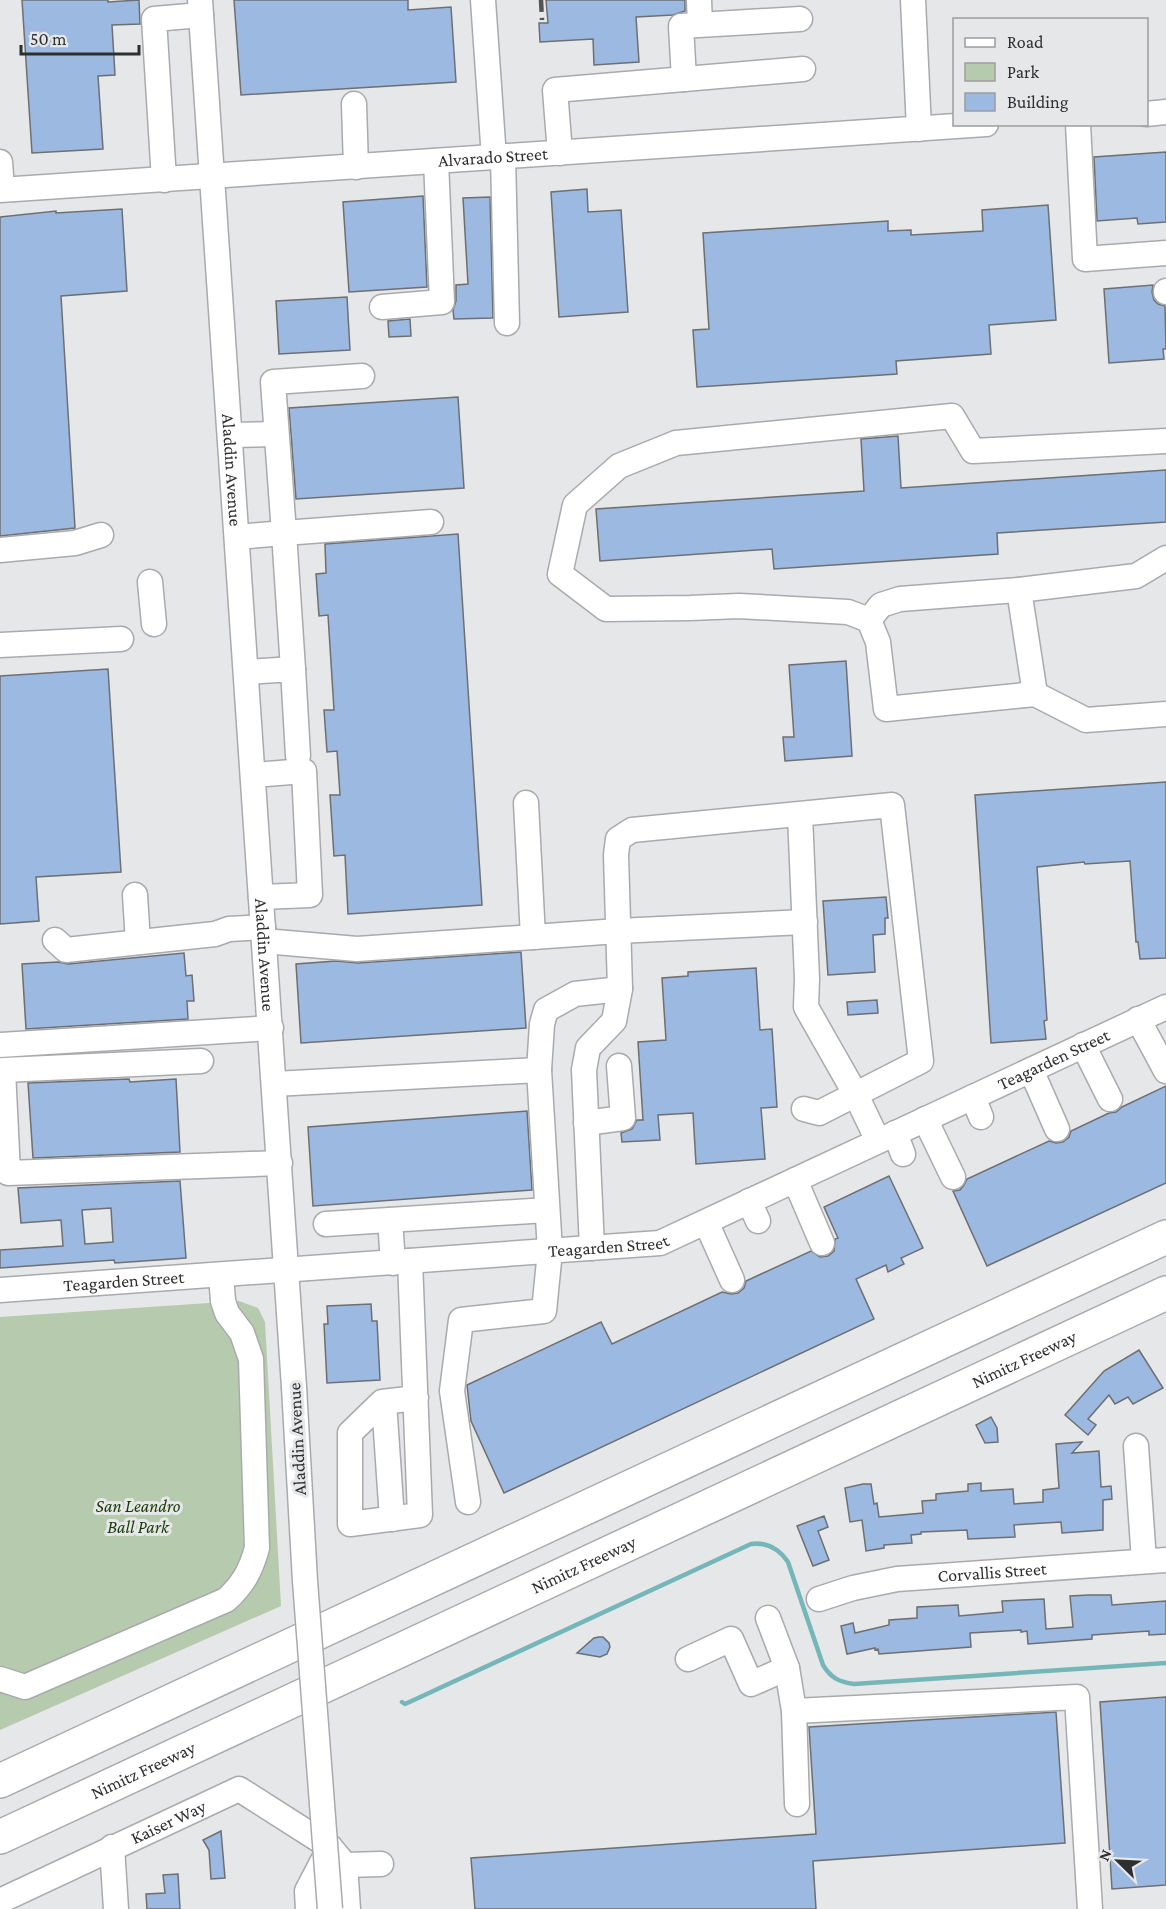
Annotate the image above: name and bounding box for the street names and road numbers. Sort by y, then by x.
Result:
street label: Alvarado Street [437,143,549,171]
street label: Aladdin Avenue [218,413,246,527]
street label: Aladdin Avenue [251,898,279,1012]
street label: Teagarden Street [995,1024,1114,1094]
street label: Teagarden Street [547,1230,673,1261]
street label: Teagarden Street [63,1267,186,1295]
street label: Nimitz Freeway [969,1326,1080,1392]
street label: Aladdin Avenue [284,1382,310,1496]
street label: Nimitz Freeway [528,1531,640,1598]
street label: Corvallis Street [937,1558,1048,1586]
street label: Nimitz Freeway [88,1737,199,1803]
street label: Kaiser Way [128,1796,210,1848]

